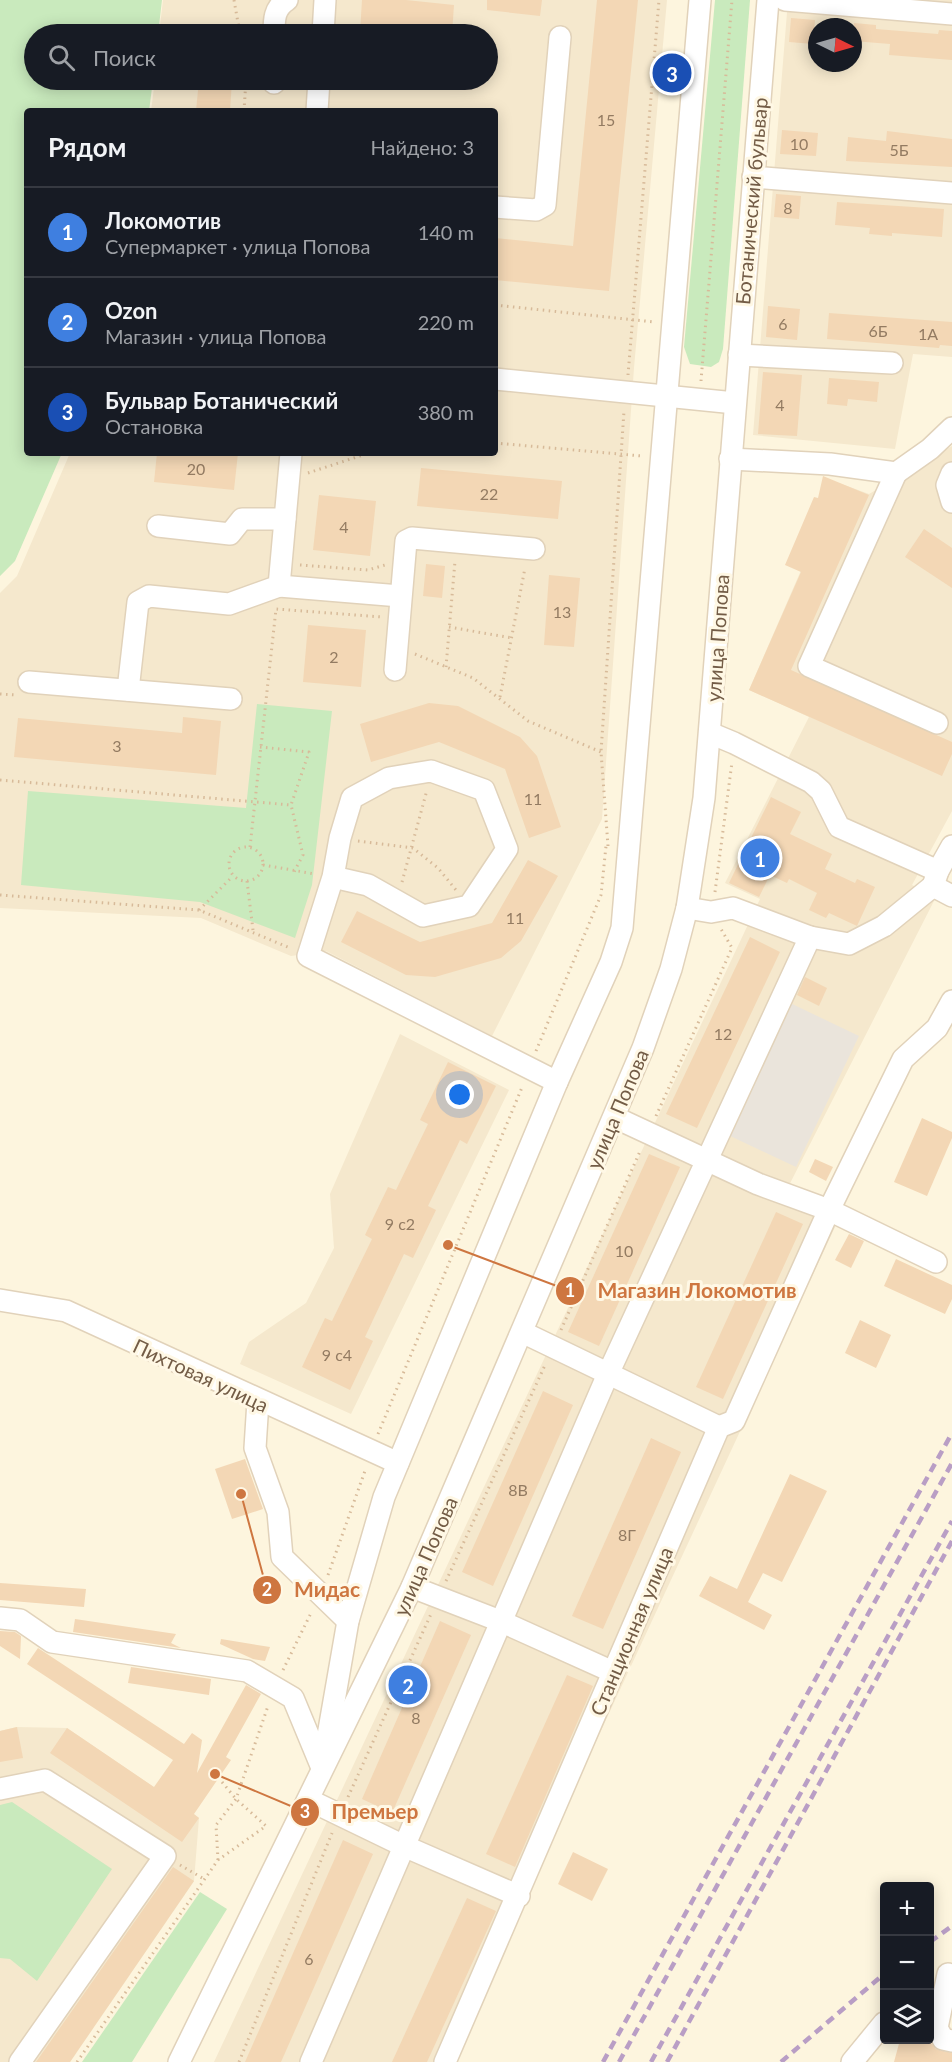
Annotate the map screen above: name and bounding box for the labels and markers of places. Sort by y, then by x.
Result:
pin: 3 [652,50,692,96]
pin: 1 [740,836,780,880]
callout: Магазин Локомотив [555,1271,808,1310]
callout: Мидас [252,1570,372,1609]
pin: 2 [388,1662,428,1708]
callout: Премьер [290,1793,431,1832]

